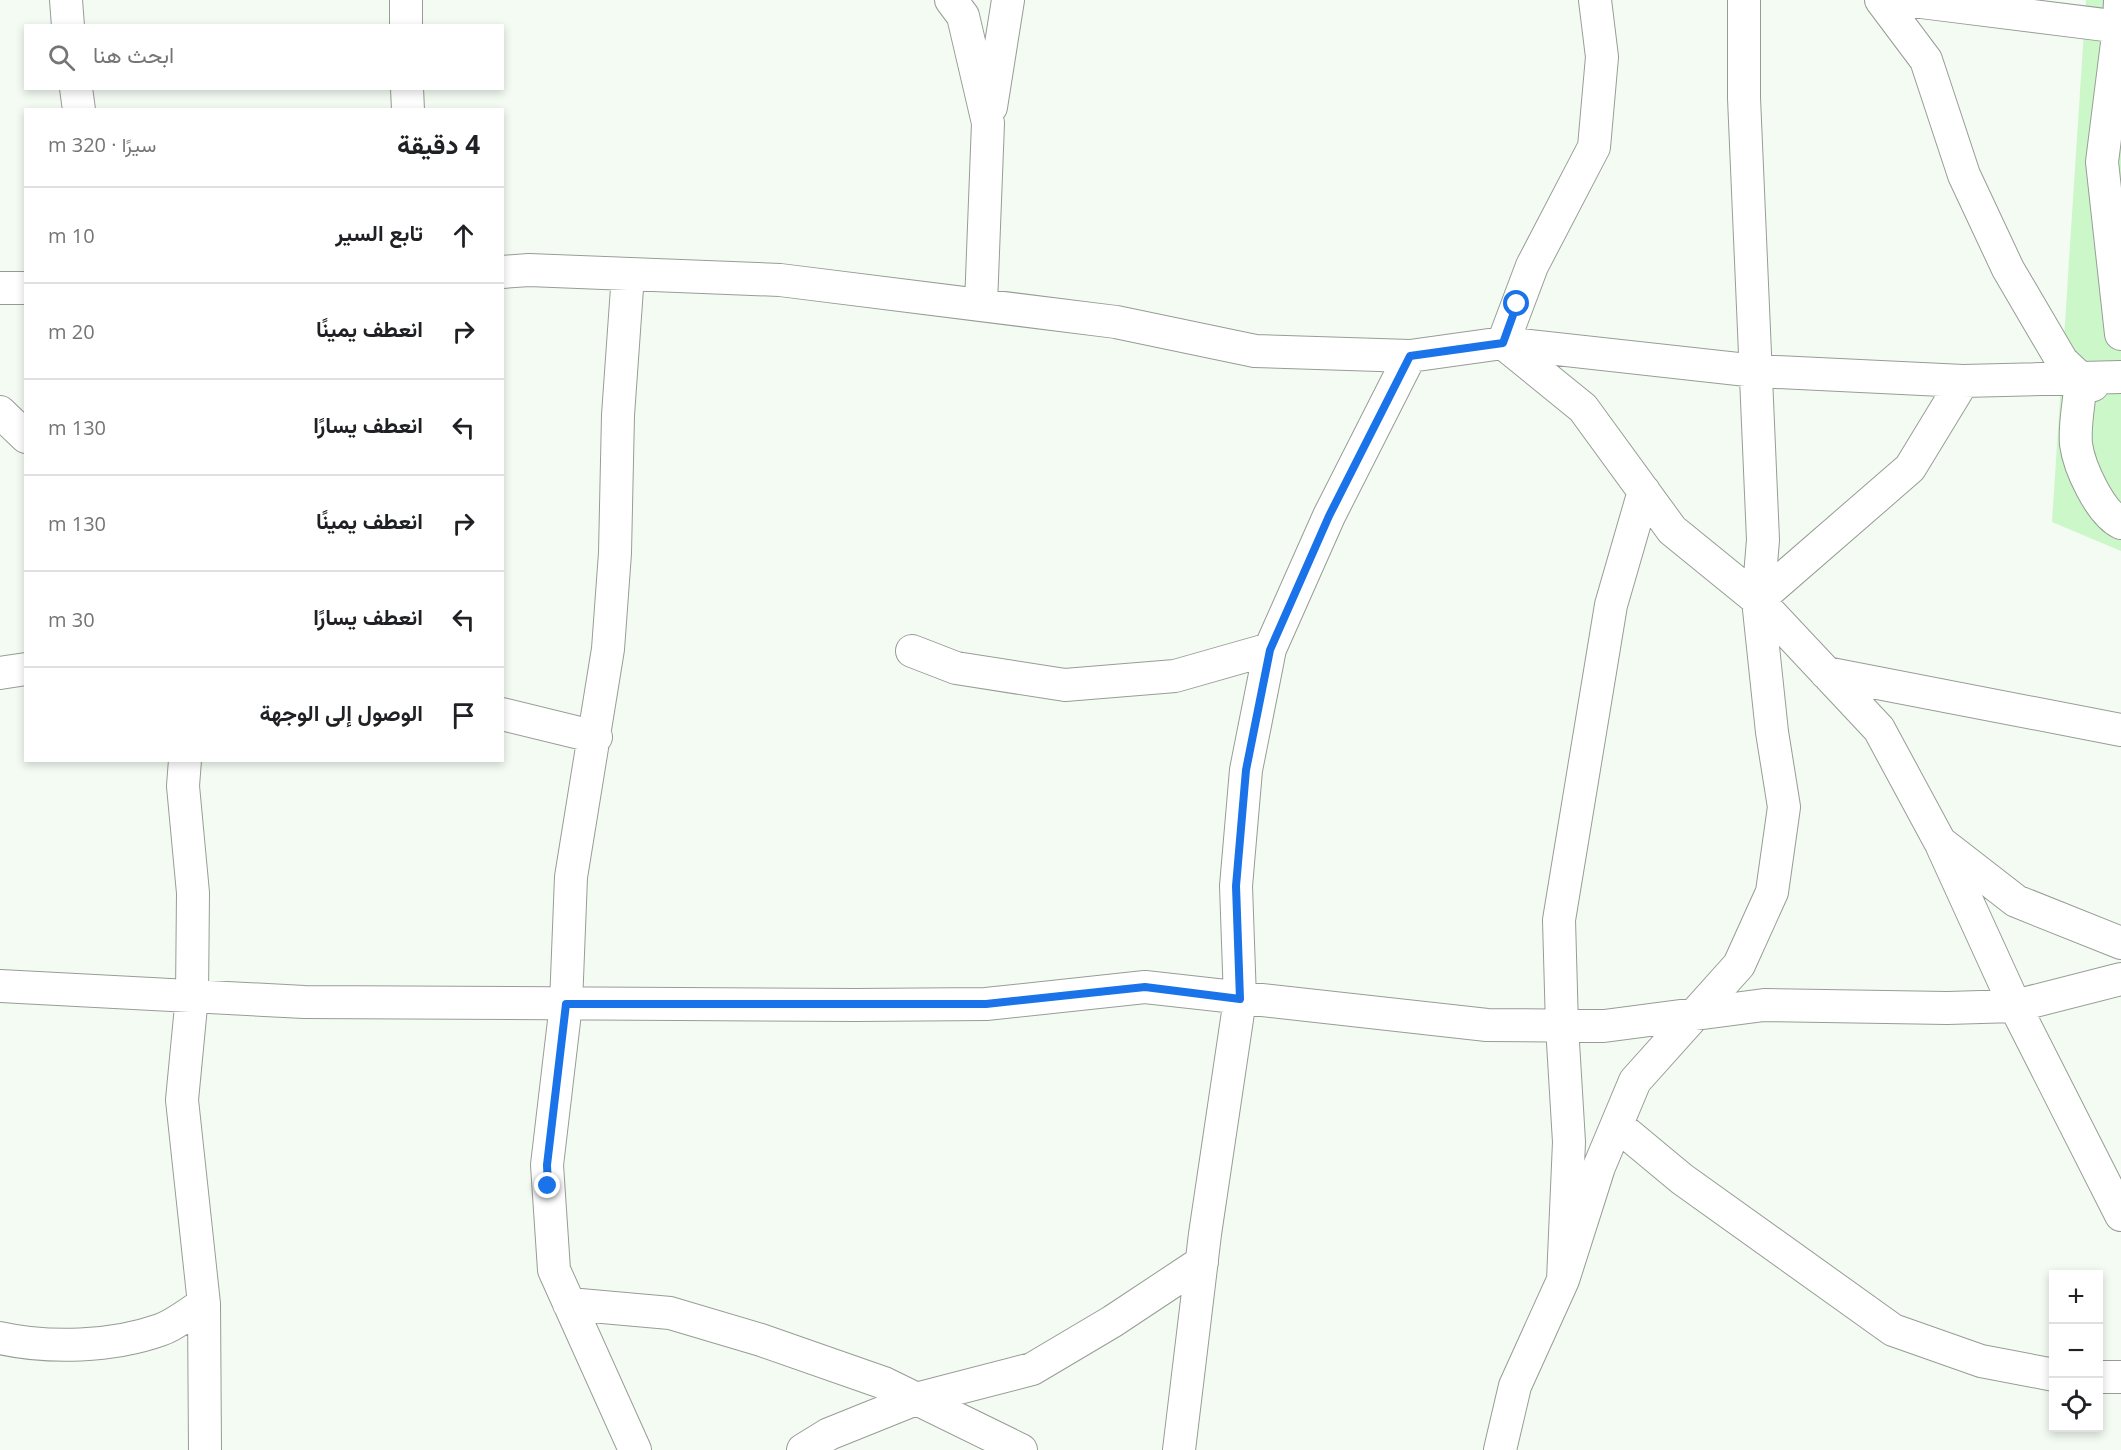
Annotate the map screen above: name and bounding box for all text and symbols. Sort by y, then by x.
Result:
search box [24,24,504,90]
text: ابحث هنا [93,39,174,69]
icon: search [45,41,78,74]
text: 4 دقيقة [397,126,480,162]
text: سيرًا · 320 m [48,131,156,158]
text: تابع السير [335,217,423,247]
icon: ahead [447,219,480,252]
text: 10 m [48,222,95,249]
route start [1503,290,1529,316]
text: انعطف يمينًا [316,313,423,343]
icon: right [447,315,480,348]
text: 20 m [48,318,95,345]
text: انعطف يسارًا [313,409,423,439]
icon: left [447,411,480,444]
text: 130 m [48,414,106,441]
text: انعطف يمينًا [316,505,423,535]
icon: right [447,507,480,540]
text: 130 m [48,510,106,537]
text: انعطف يسارًا [313,601,423,631]
icon: left [447,603,480,636]
text: 30 m [48,606,95,633]
text: الوصول إلى الوجهة [259,697,423,727]
icon: arrive [447,699,480,732]
route end [534,1172,560,1198]
map controls [2049,1270,2103,1432]
button: + [2049,1270,2103,1324]
button: − [2049,1324,2103,1378]
button: locate [2049,1378,2103,1432]

